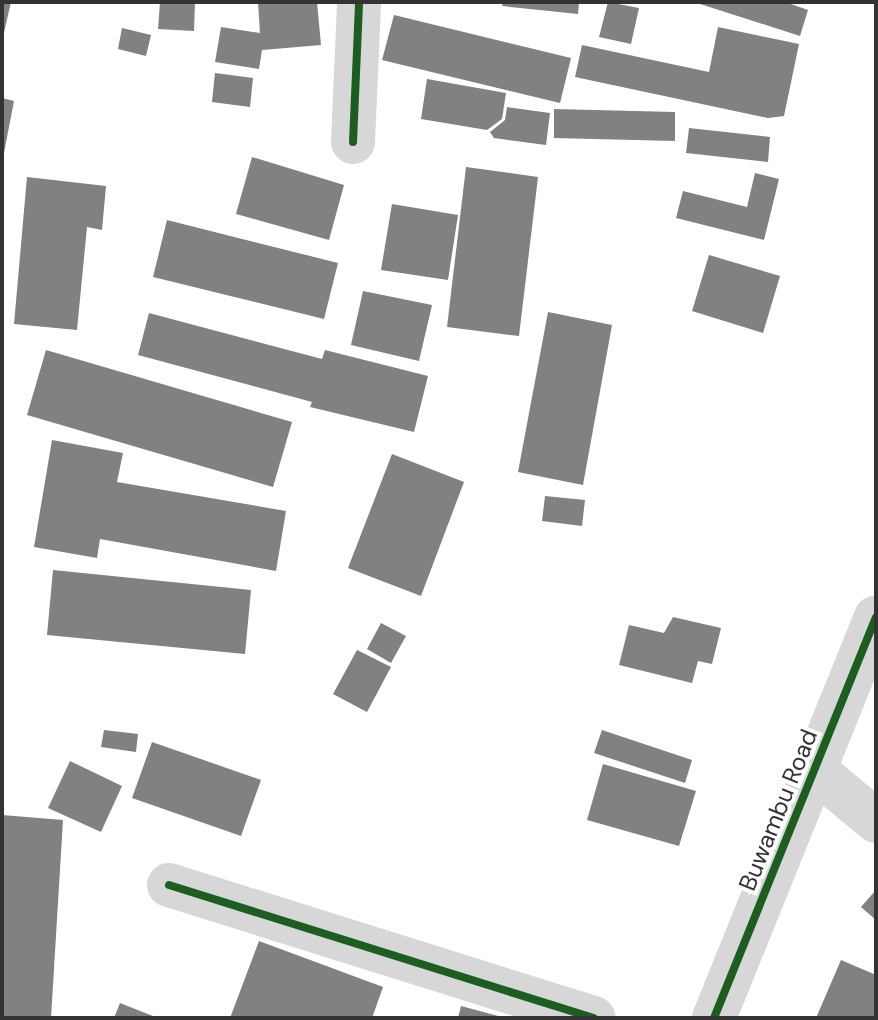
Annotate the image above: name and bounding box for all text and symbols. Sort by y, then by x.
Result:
street label: Buwambu Road [733,725,823,895]

